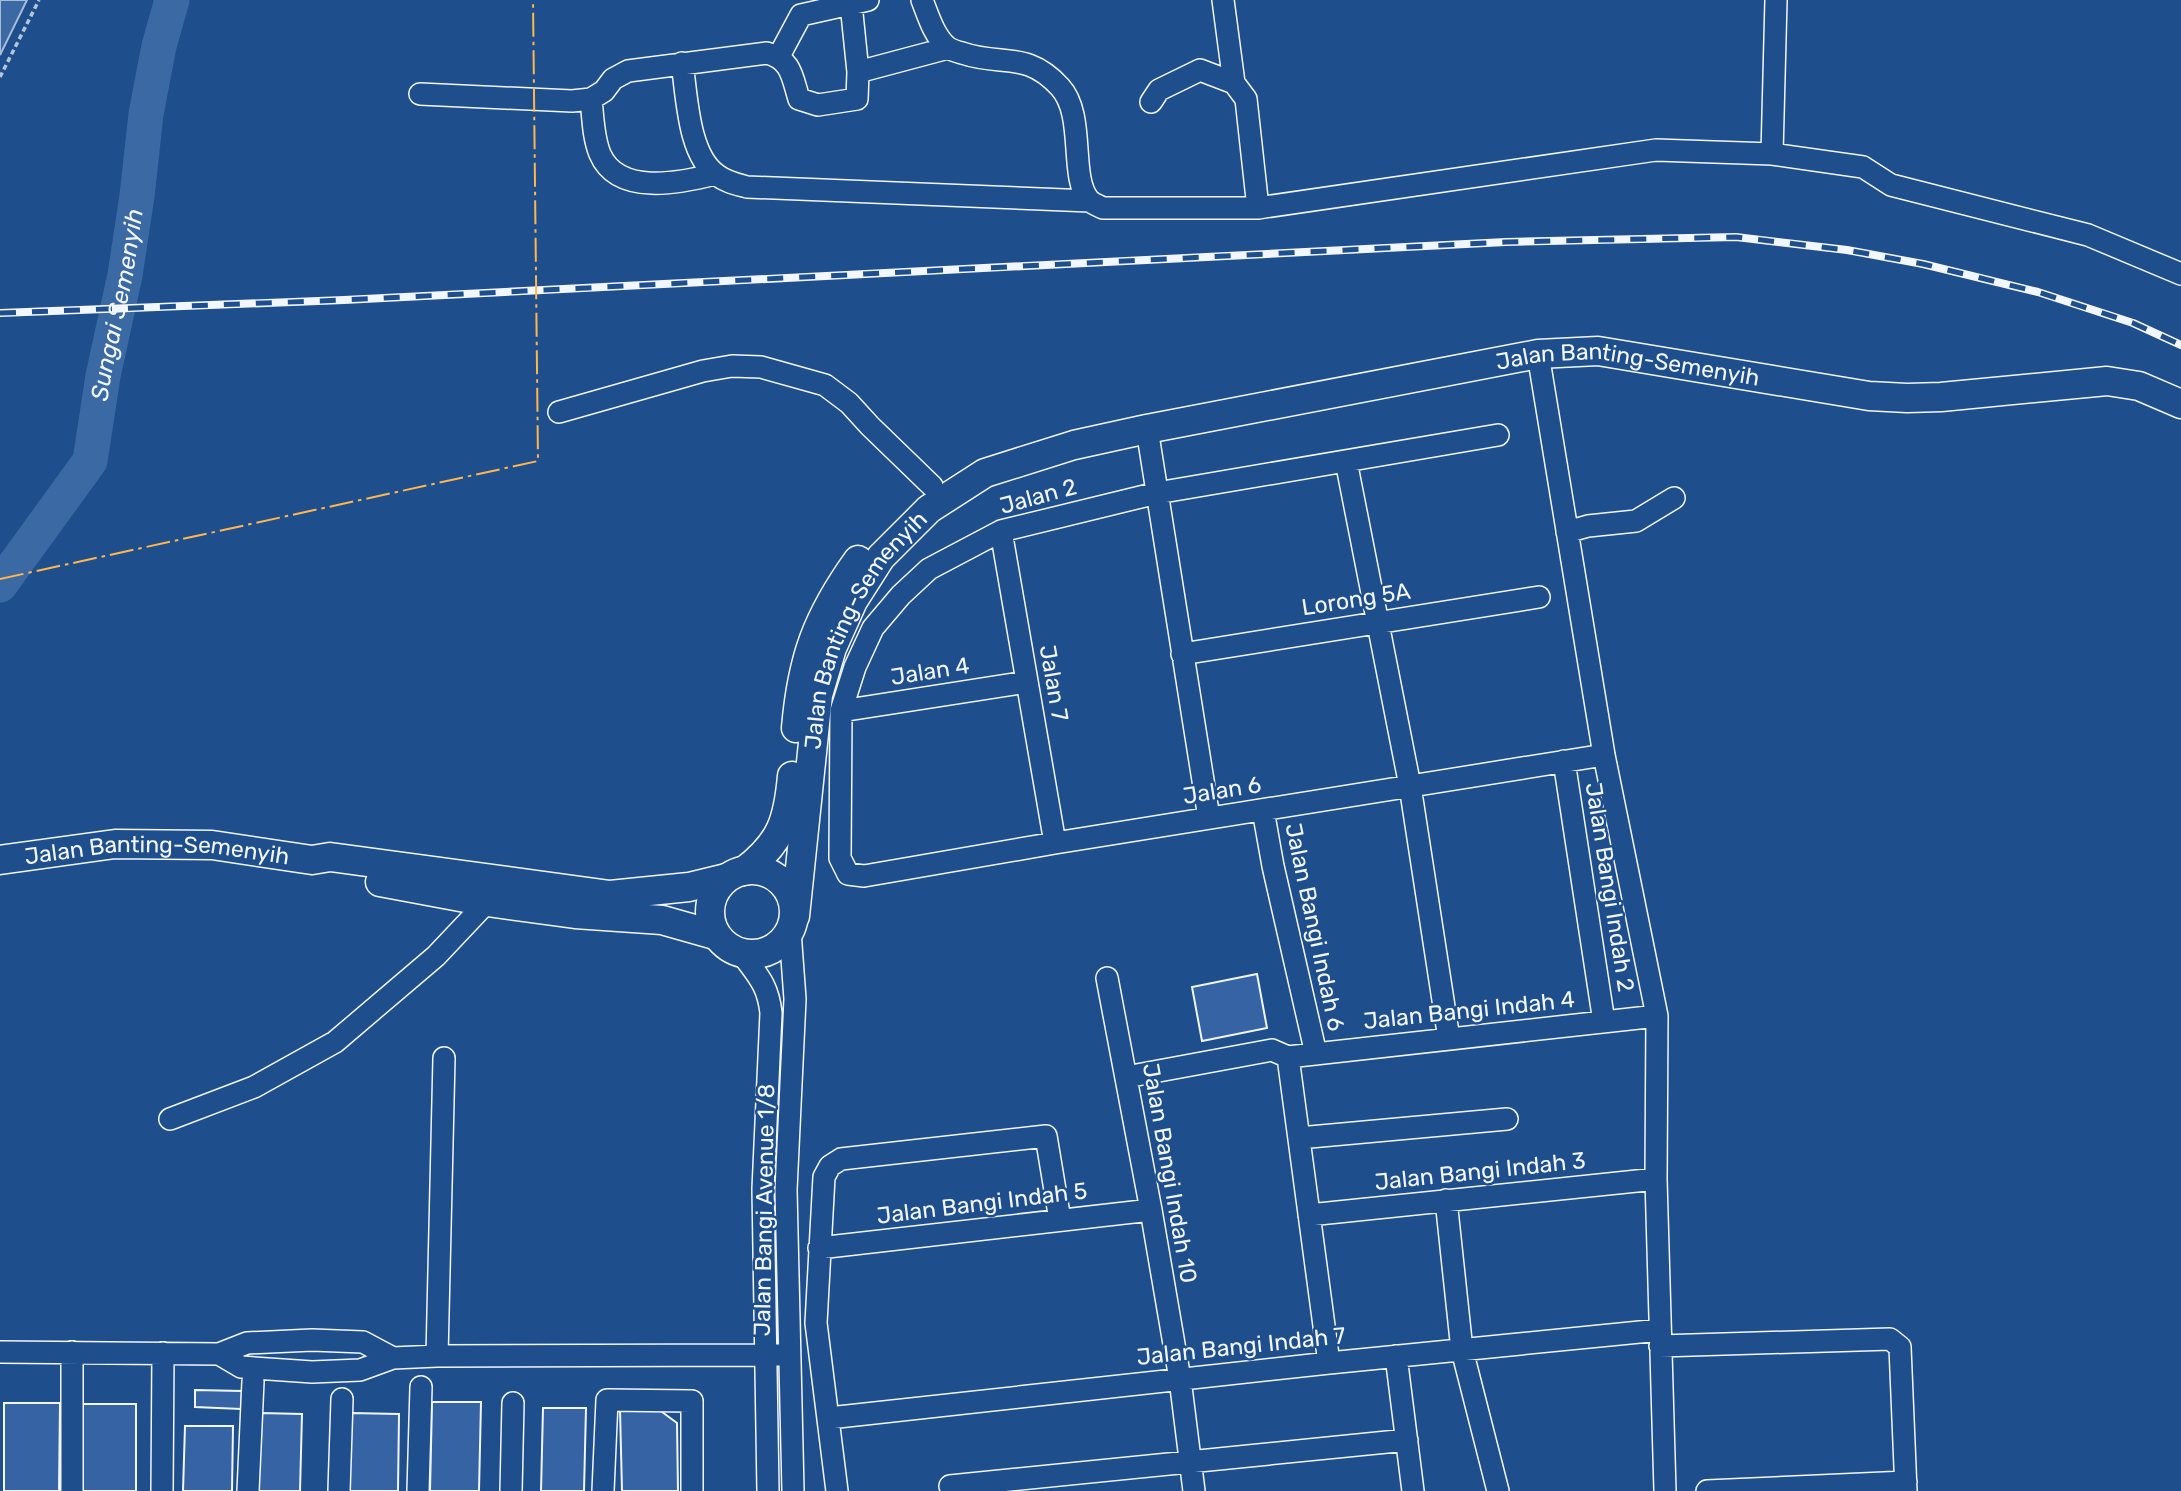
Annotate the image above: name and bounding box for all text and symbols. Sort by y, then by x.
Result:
water label: Sungai Semenyih [85,207,149,403]
street label: Jalan Banting-Semenyih [1493,337,1762,392]
street label: Jalan 2 [996,472,1080,520]
street label: Jalan Banting-Semenyih [798,505,933,751]
street label: Lorong 5A [1299,577,1413,621]
street label: Jalan 7 [1034,643,1074,723]
street label: Jalan 4 [889,651,971,691]
street label: Jalan 6 [1181,770,1263,810]
street label: Jalan Bangi Indah 2 [1580,780,1640,994]
street label: Jalan Bangi Indah 6 [1279,820,1351,1034]
street label: Jalan Banting-Semenyih [23,830,291,870]
street label: Jalan Bangi Indah 4 [1362,985,1576,1035]
street label: Jalan Bangi Indah 10 [1137,1061,1203,1285]
street label: Jalan Bangi Avenue 1/8 [748,1083,780,1337]
street label: Jalan Bangi Indah 3 [1373,1146,1587,1196]
street label: Jalan Bangi Indah 5 [875,1176,1089,1230]
street label: Jalan Bangi Indah 7 [1135,1321,1347,1371]

